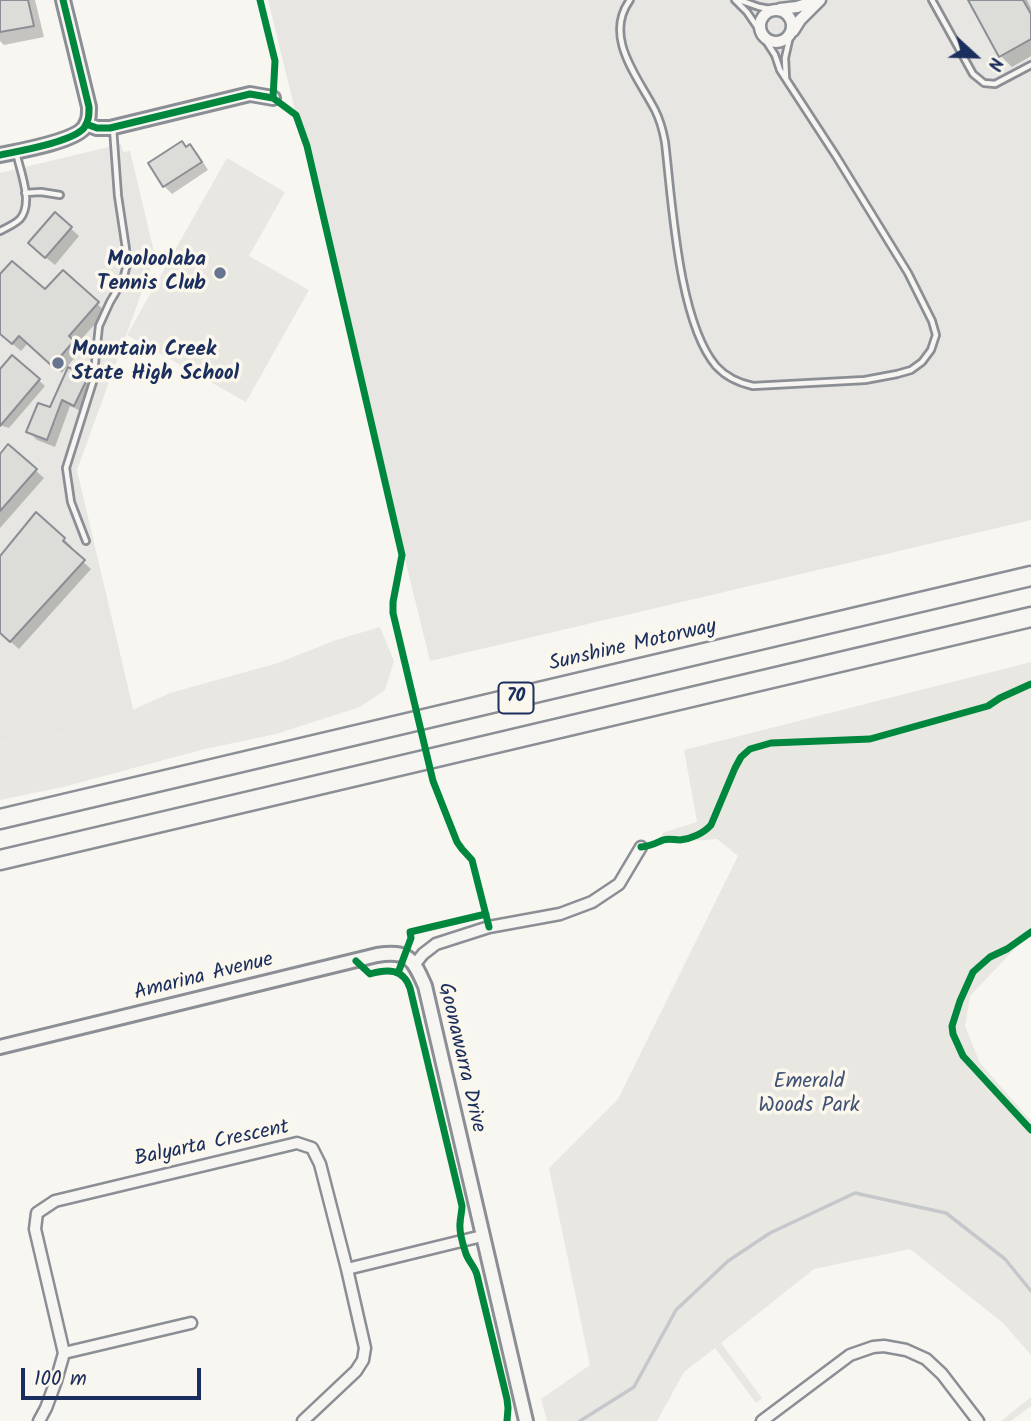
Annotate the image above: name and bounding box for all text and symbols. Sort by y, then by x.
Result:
north arrow [940,21,1010,91]
text: N [978,53,1011,75]
place label: Mooloolaba Tennis Club [97,248,206,298]
marker: Mooloolaba Tennis Club [212,265,228,281]
place label: Mountain Creek State High School [72,338,239,388]
marker: Mountain Creek State High School [50,355,66,371]
street label: Sunshine Motorway [547,615,719,679]
road number: 70 [498,682,534,713]
street label: Amarina Avenue [132,949,276,1007]
street label: Goonawarra Drive [431,981,489,1135]
park label: Emerald Woods Park [758,1070,860,1120]
street label: Balyarta Crescent [132,1116,292,1174]
scale bar [24,1354,205,1398]
text: 100 m [34,1363,87,1396]

